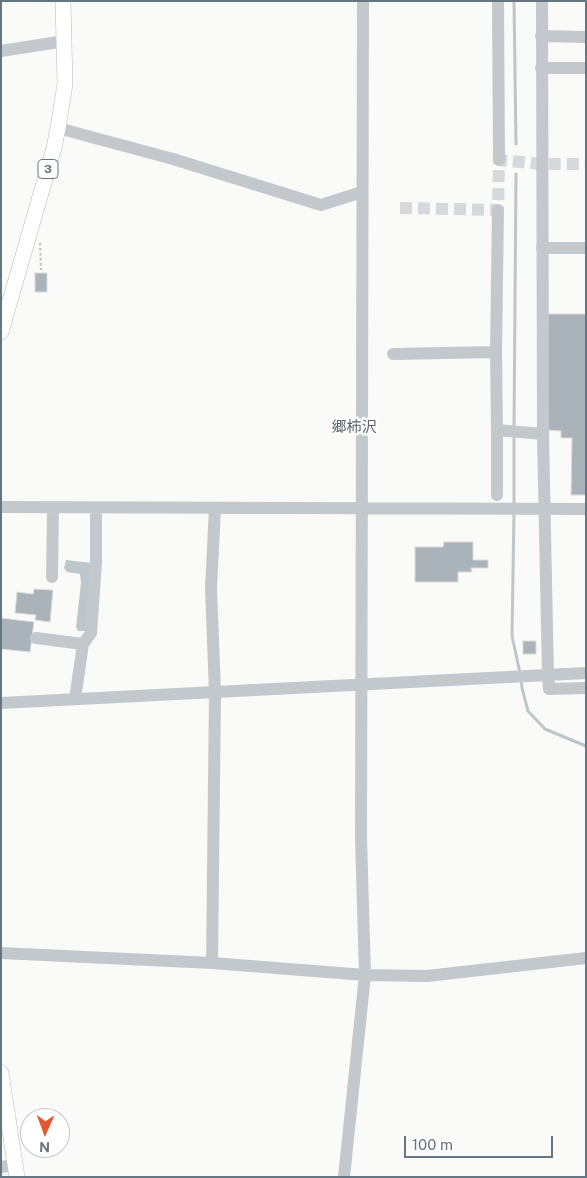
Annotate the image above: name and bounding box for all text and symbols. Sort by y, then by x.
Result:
road number: 3 [38,160,58,178]
district label: 郷柿沢 [332,418,376,436]
north arrow [20,1108,70,1158]
scale bar [407,1126,556,1158]
text: 100 m [412,1136,453,1153]
text: N [39,1139,50,1155]

